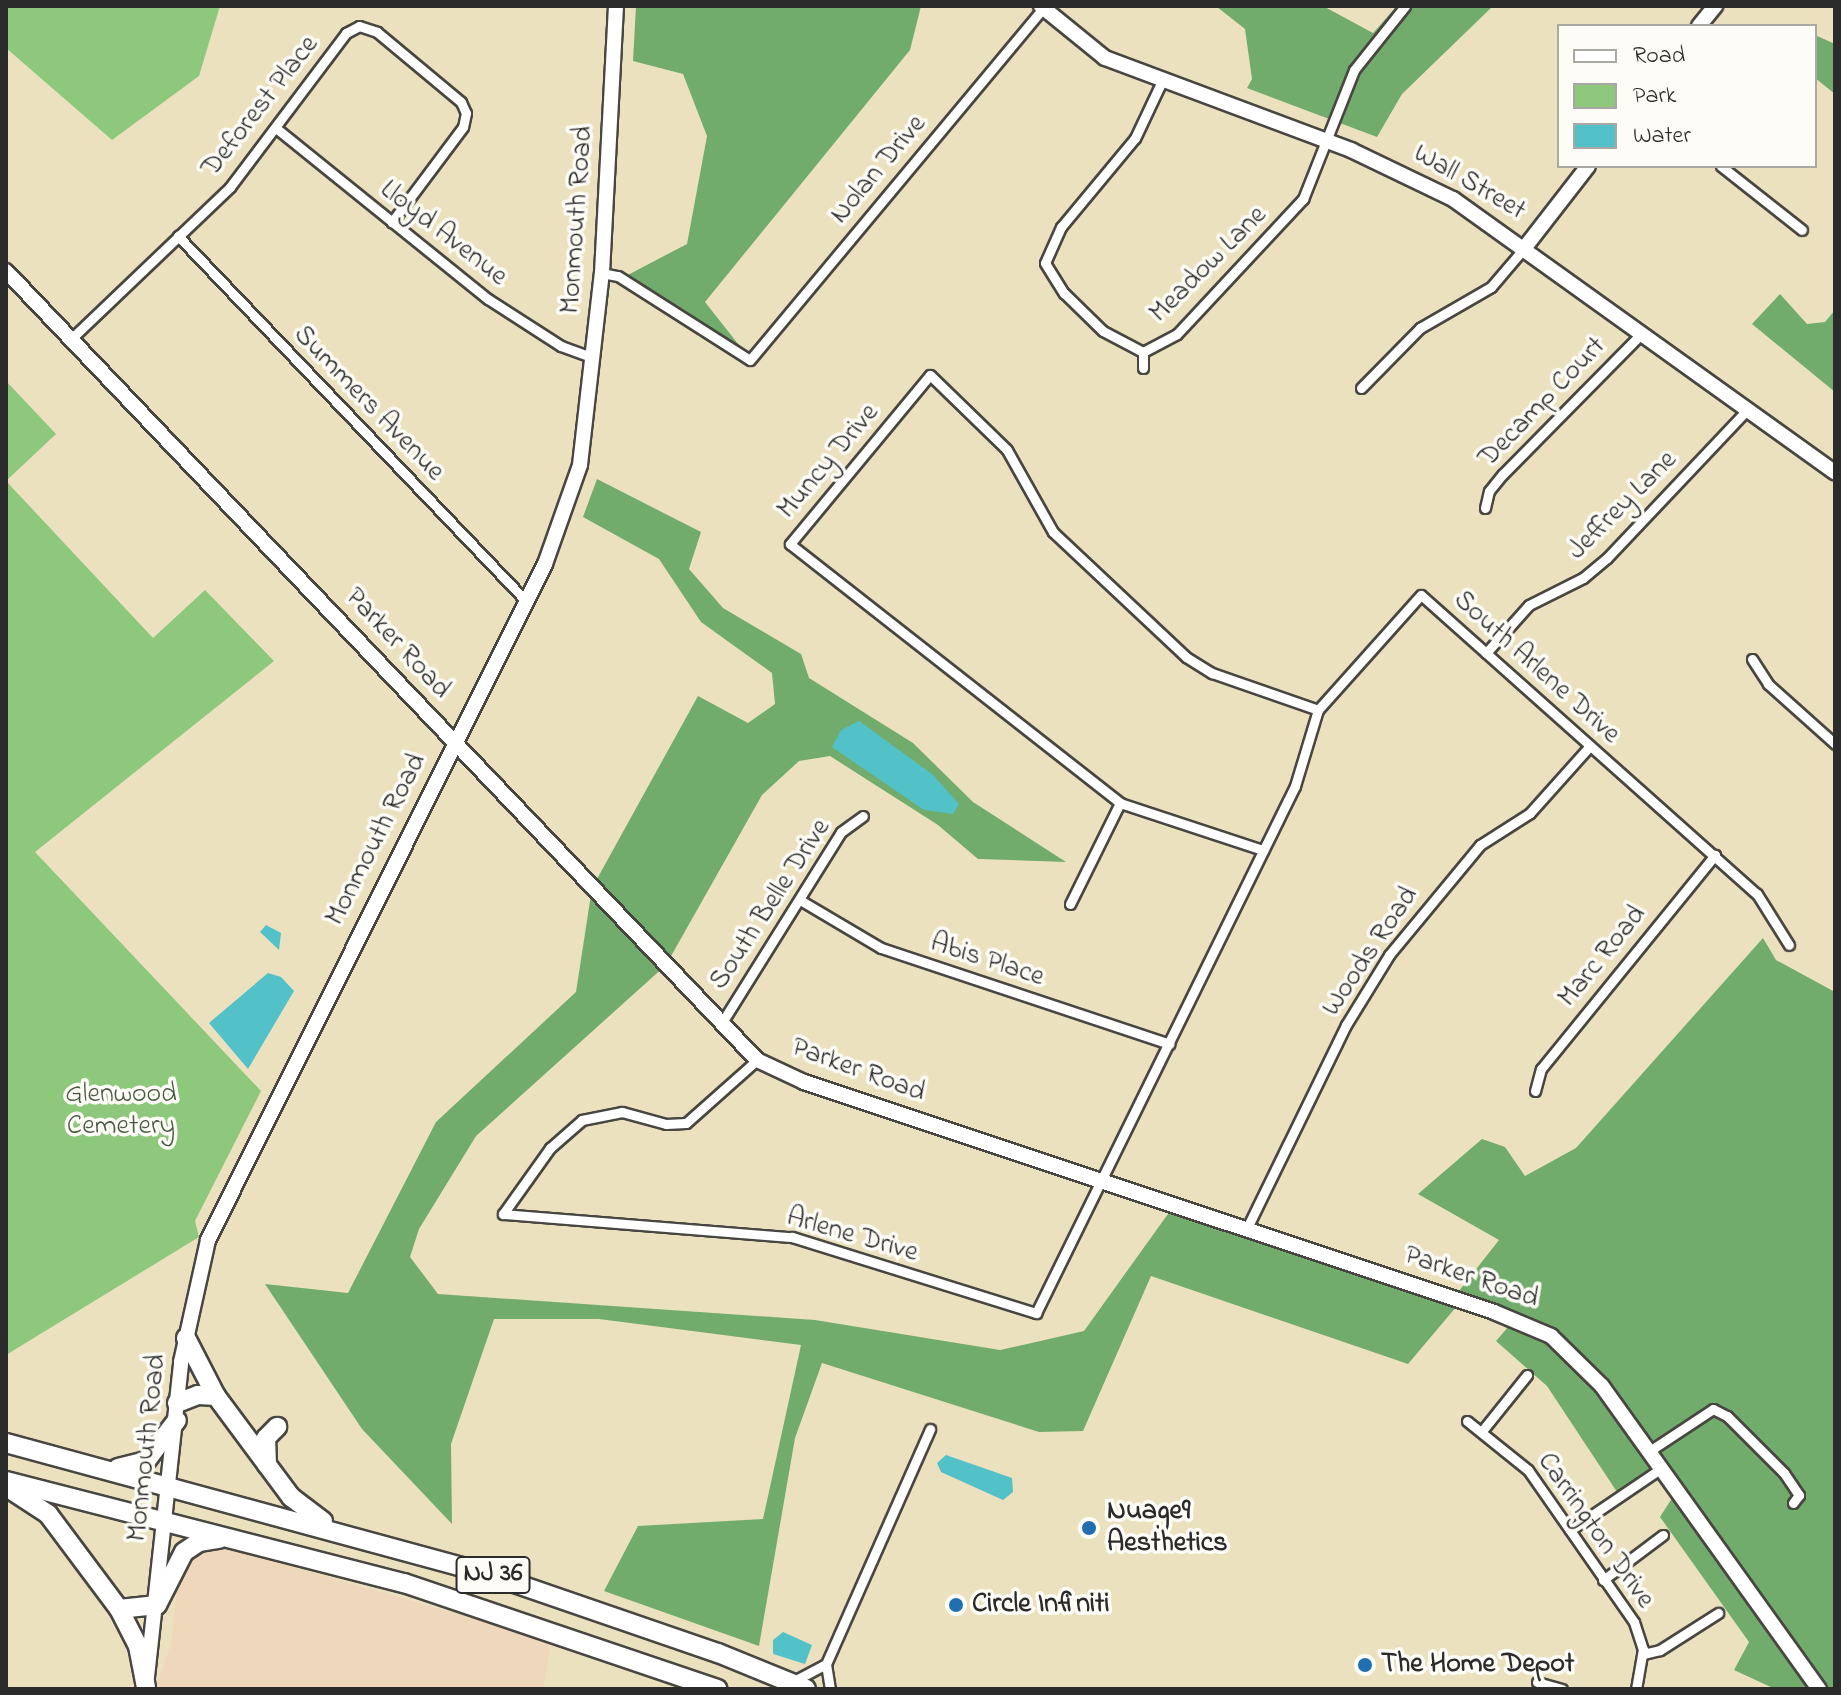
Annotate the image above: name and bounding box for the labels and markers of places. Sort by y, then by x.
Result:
place label: Nuage9 Aesthetics [1107,1495,1227,1561]
marker: Nuage9 Aesthetics [1078,1517,1100,1539]
place label: Circle Infiniti [972,1588,1109,1622]
marker: Circle Infiniti [947,1596,965,1614]
place label: The Home Depot [1381,1648,1574,1682]
marker: The Home Depot [1356,1656,1374,1674]

